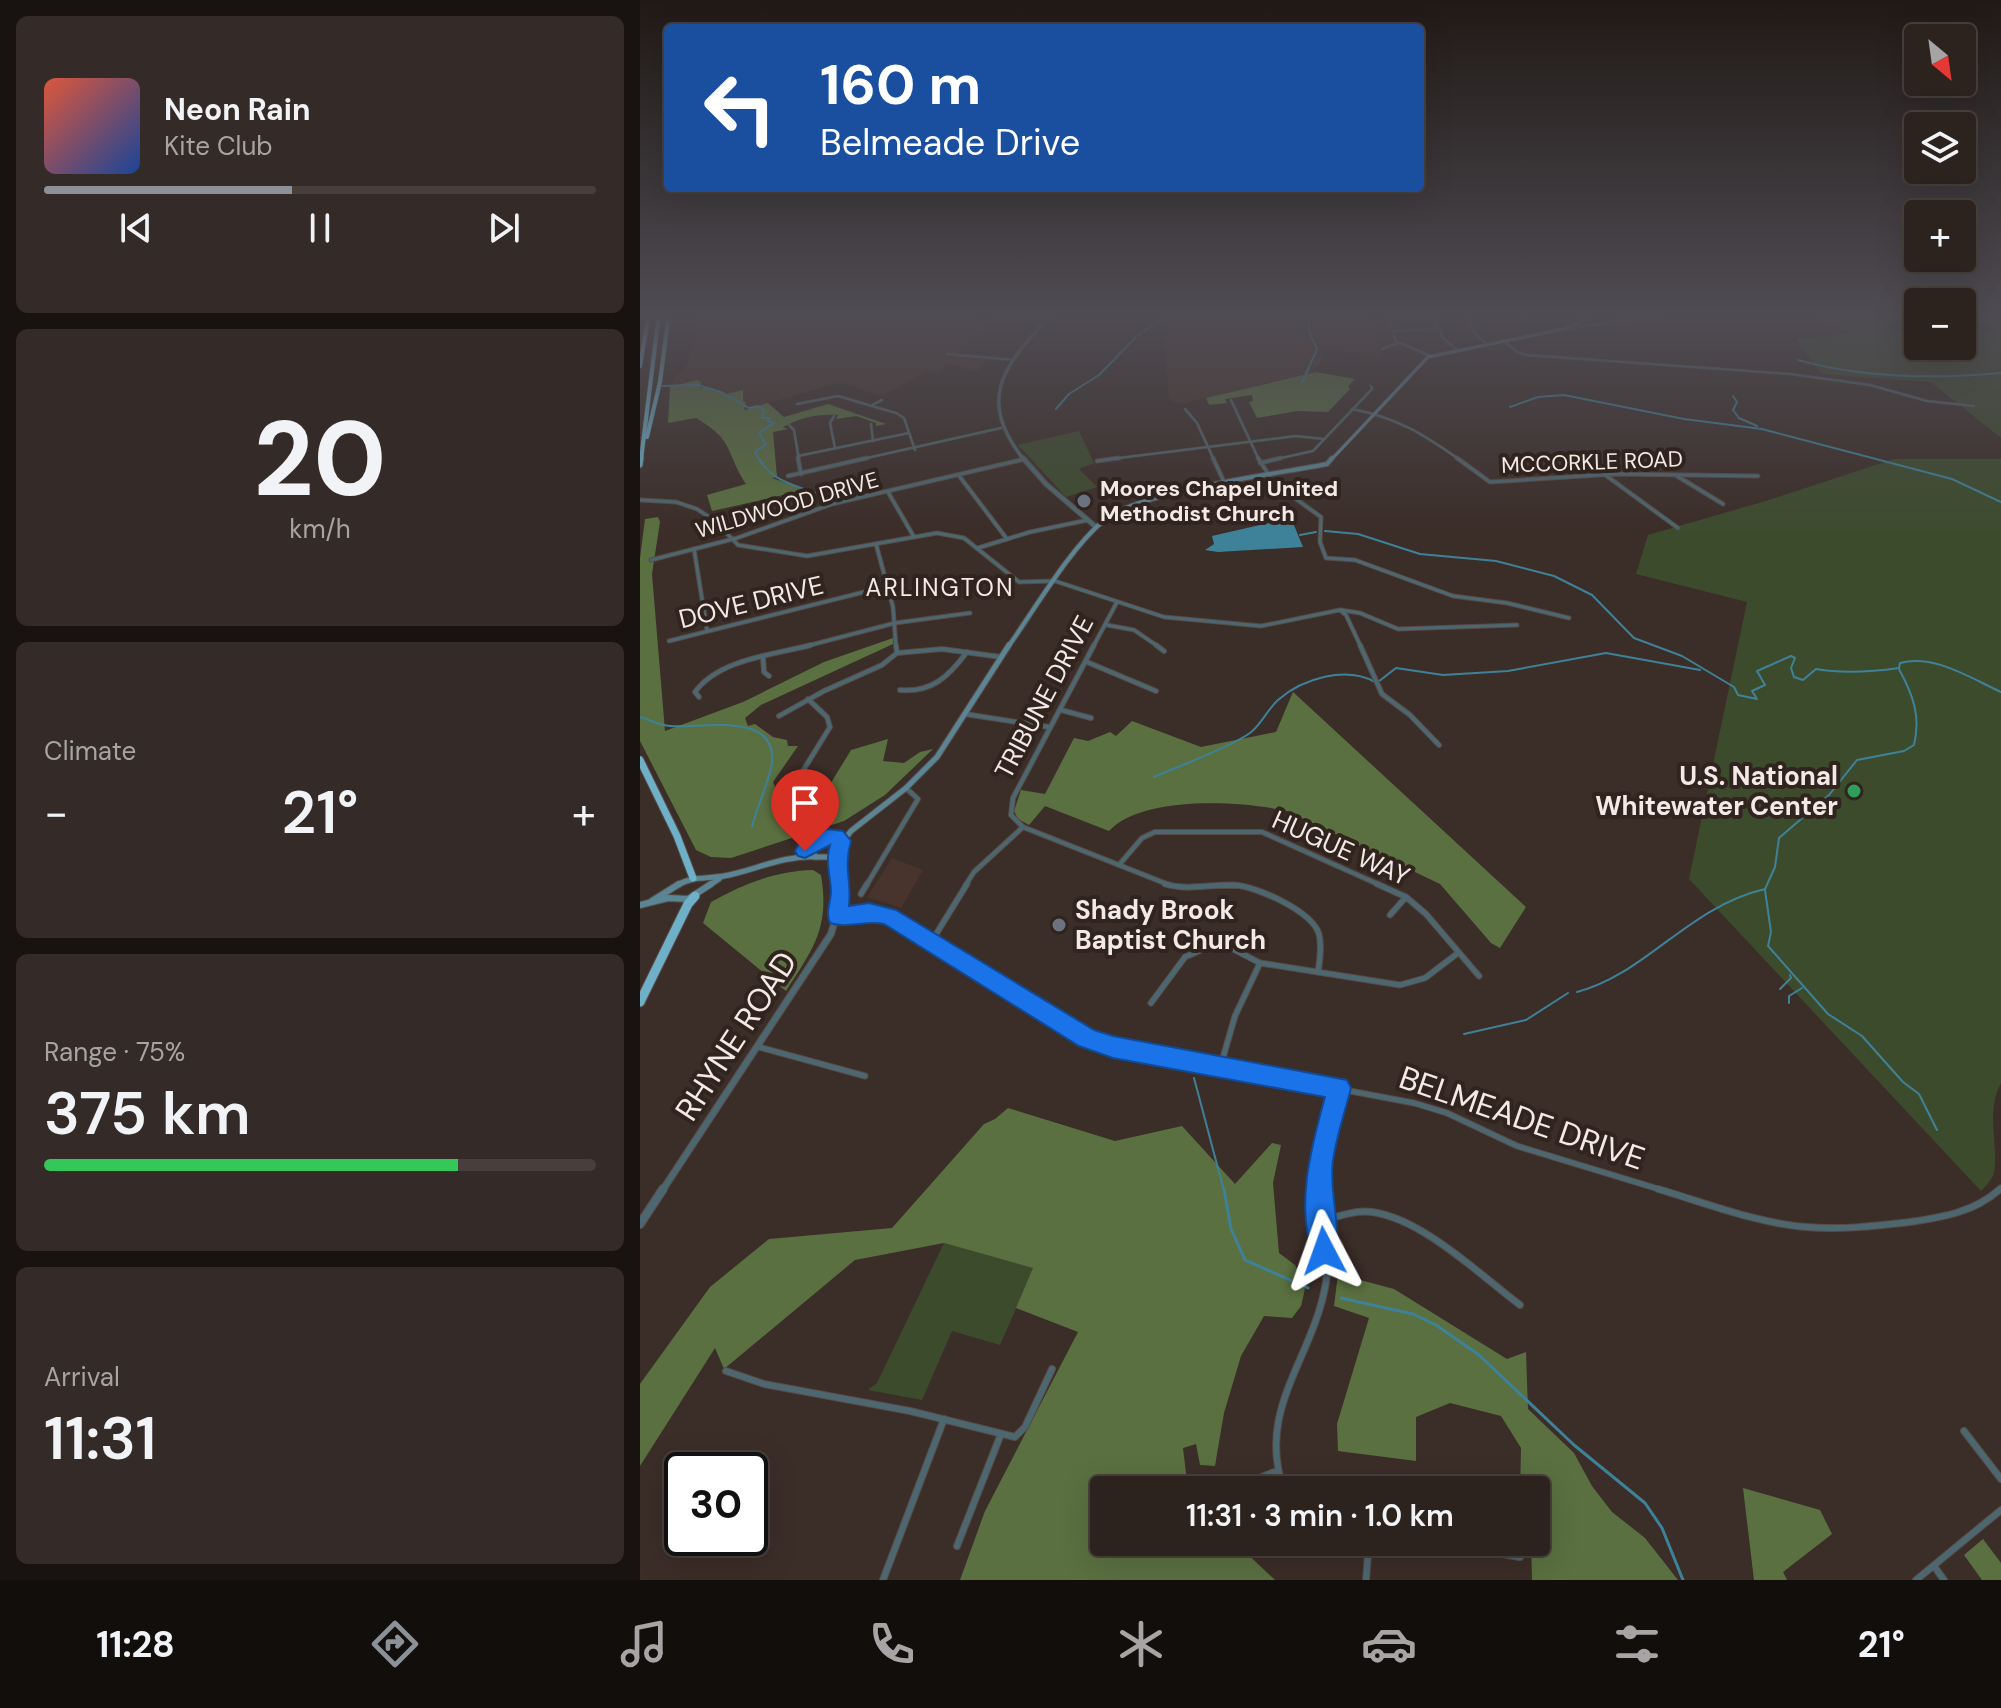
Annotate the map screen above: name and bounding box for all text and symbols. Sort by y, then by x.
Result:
north arrow [1904,24,1976,96]
map controls [1904,24,1976,360]
text: 160 m [820,48,981,121]
icon: left [688,56,792,160]
text: Neon Rain [164,90,310,129]
button: layers [1904,112,1976,184]
text: Belmeade Drive [820,119,1080,166]
text: Kite Club [164,129,273,163]
button: + [1904,200,1976,272]
icon: previous [114,206,158,250]
icon: pause [298,206,342,250]
icon: next [482,206,526,250]
button: − [1904,288,1976,360]
text: 20 [254,392,386,527]
street label: MCCORKLE ROAD [1501,444,1683,480]
street label: WILDWOOD DRIVE [692,465,882,545]
place label: Moores Chapel United Methodist Church [1100,474,1338,528]
marker: Moores Chapel United Methodist Church [1075,492,1093,510]
text: km/h [289,512,351,546]
street label: DOVE DRIVE [675,568,827,636]
district label: ARLINGTON [866,572,1015,603]
street label: TRIBUNE DRIVE [987,610,1101,784]
text: Climate [44,734,136,768]
place label: U.S. National Whitewater Center [1595,759,1838,823]
pin [771,769,839,851]
text: 21° [282,773,358,852]
icon: arrive [783,781,827,825]
marker: U.S. National Whitewater Center [1845,782,1863,800]
text: − [44,784,68,842]
text: + [572,784,596,842]
street label: HUGUE WAY [1267,803,1415,893]
place label: Shady Brook Baptist Church [1075,893,1266,957]
marker: Shady Brook Baptist Church [1050,916,1068,934]
street label: RHYNE ROAD [666,943,806,1129]
text: Range · 75% [44,1035,185,1069]
street label: BELMEADE DRIVE [1394,1056,1650,1180]
text: 375 km [44,1074,251,1153]
position arrow [1282,1209,1366,1293]
text: Arrival [44,1360,120,1394]
text: 11:31 [44,1399,156,1478]
speed limit sign: 30 [664,1452,768,1556]
text: 11:31 · 3 min · 1.0 km [1186,1496,1454,1535]
icon: directions [367,1616,423,1672]
icon: music [616,1616,672,1672]
icon: phone [864,1616,920,1672]
icon: climate [1113,1616,1169,1672]
icon: car [1361,1616,1417,1672]
icon: filters [1609,1616,1665,1672]
text: 11:28 [96,1621,175,1668]
text: 21° [1858,1621,1905,1668]

